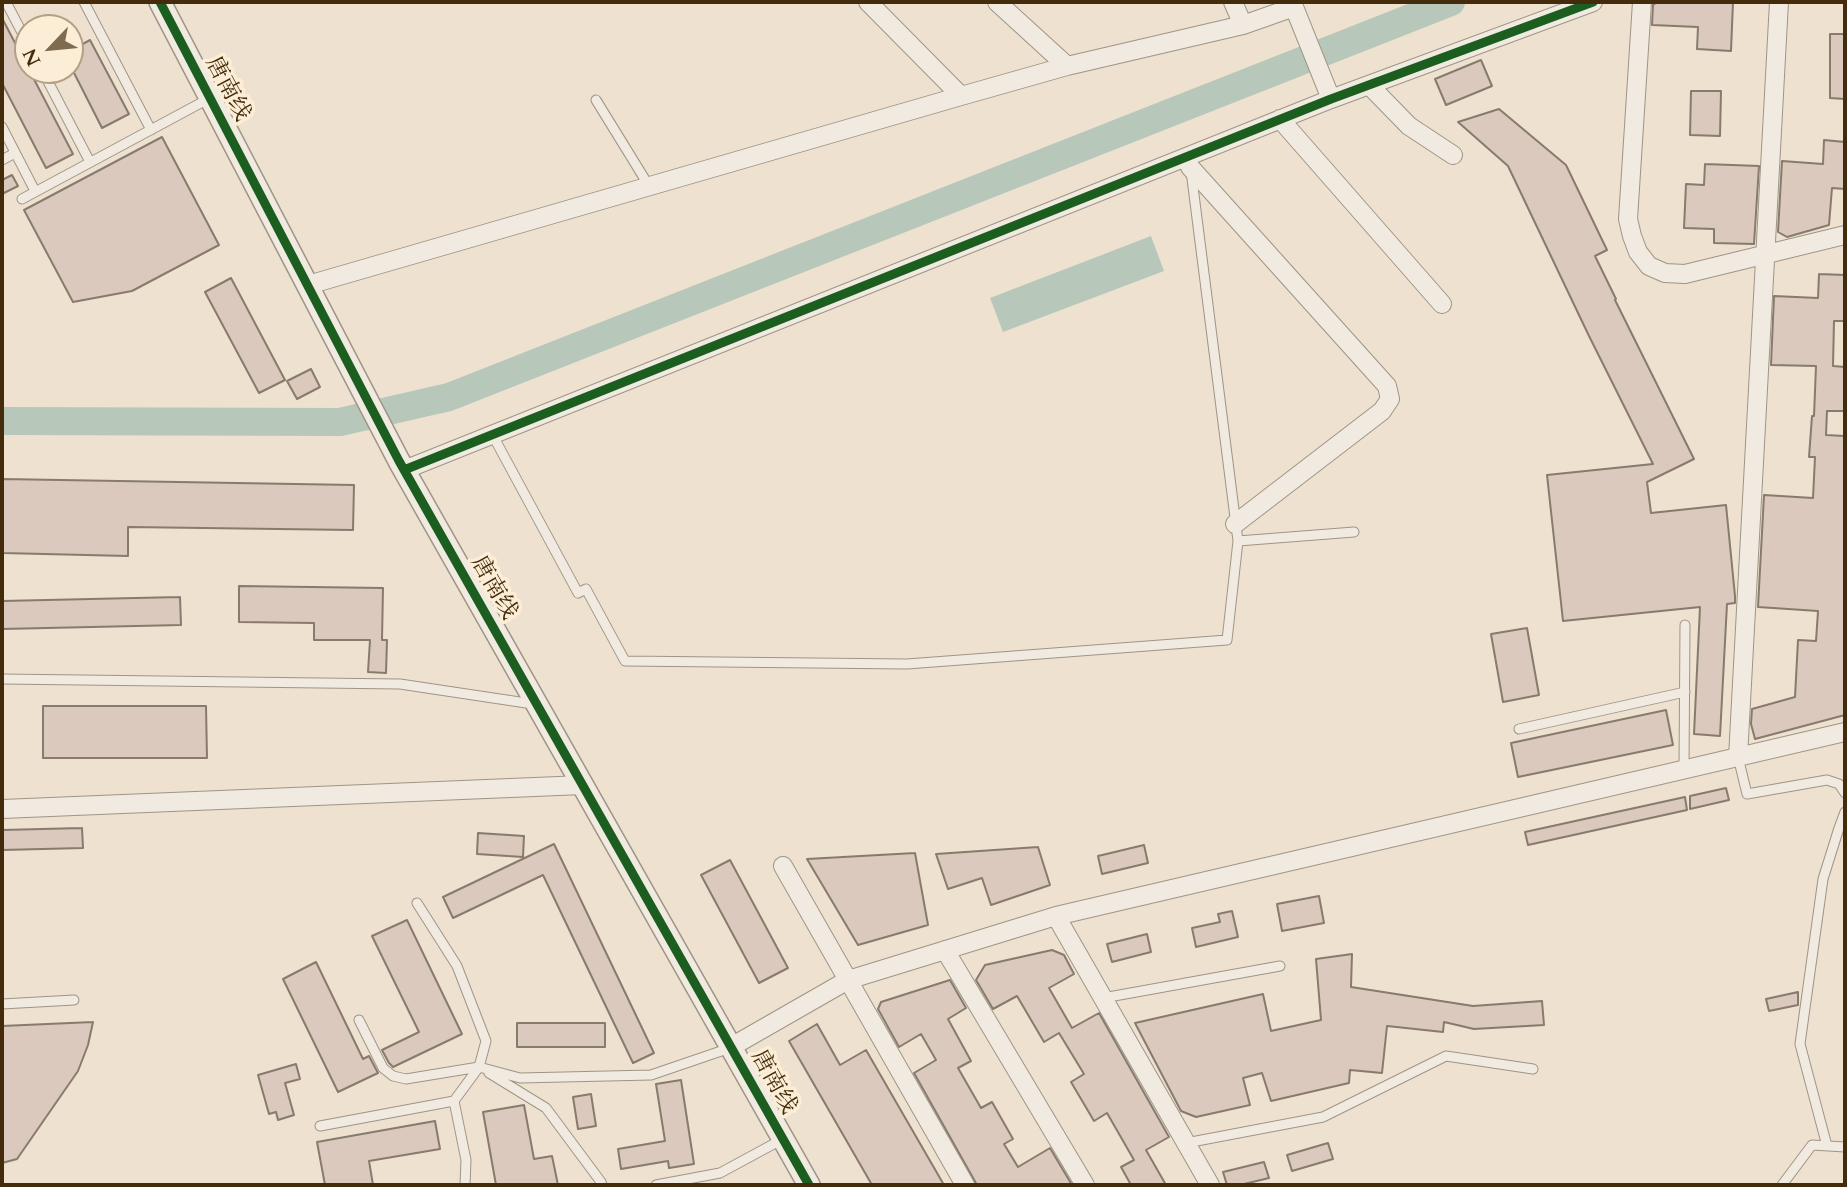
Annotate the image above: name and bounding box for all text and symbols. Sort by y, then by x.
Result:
north arrow [14,14,84,84]
text: N [17,44,47,70]
street label: 唐南线 [199,52,255,126]
street label: 唐南线 [464,551,522,625]
street label: 唐南线 [744,1045,802,1119]

